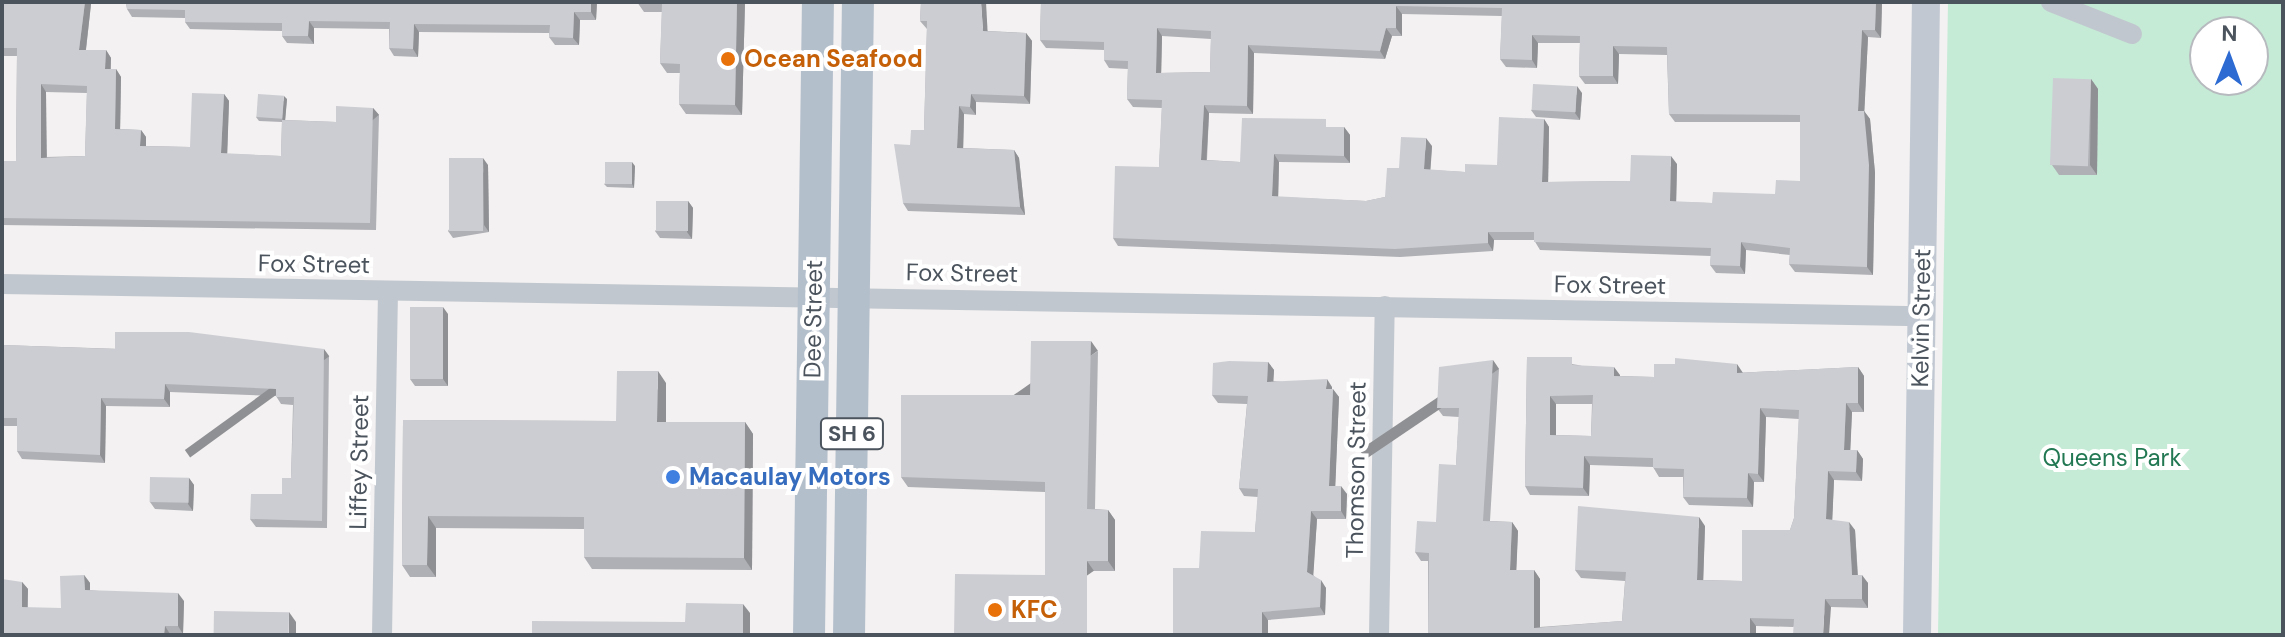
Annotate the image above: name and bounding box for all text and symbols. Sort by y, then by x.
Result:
north arrow [2189,16,2269,96]
text: N [2221,19,2238,48]
place label: Ocean Seafood [744,45,923,73]
marker: Ocean Seafood [719,50,737,68]
street label: Kelvin Street [1905,248,1937,388]
street label: Fox Street [258,249,370,279]
street label: Fox Street [906,258,1018,288]
street label: Dee Street [798,260,828,378]
street label: Fox Street [1554,270,1666,300]
street label: Thomson Street [1340,381,1372,559]
street label: Liffey Street [343,394,375,530]
road number: SH 6 [818,416,886,452]
park label: Queens Park [2042,444,2182,472]
place label: Macaulay Motors [689,463,891,491]
marker: Macaulay Motors [664,468,682,486]
place label: KFC [1011,596,1058,624]
marker: KFC [986,601,1004,619]

